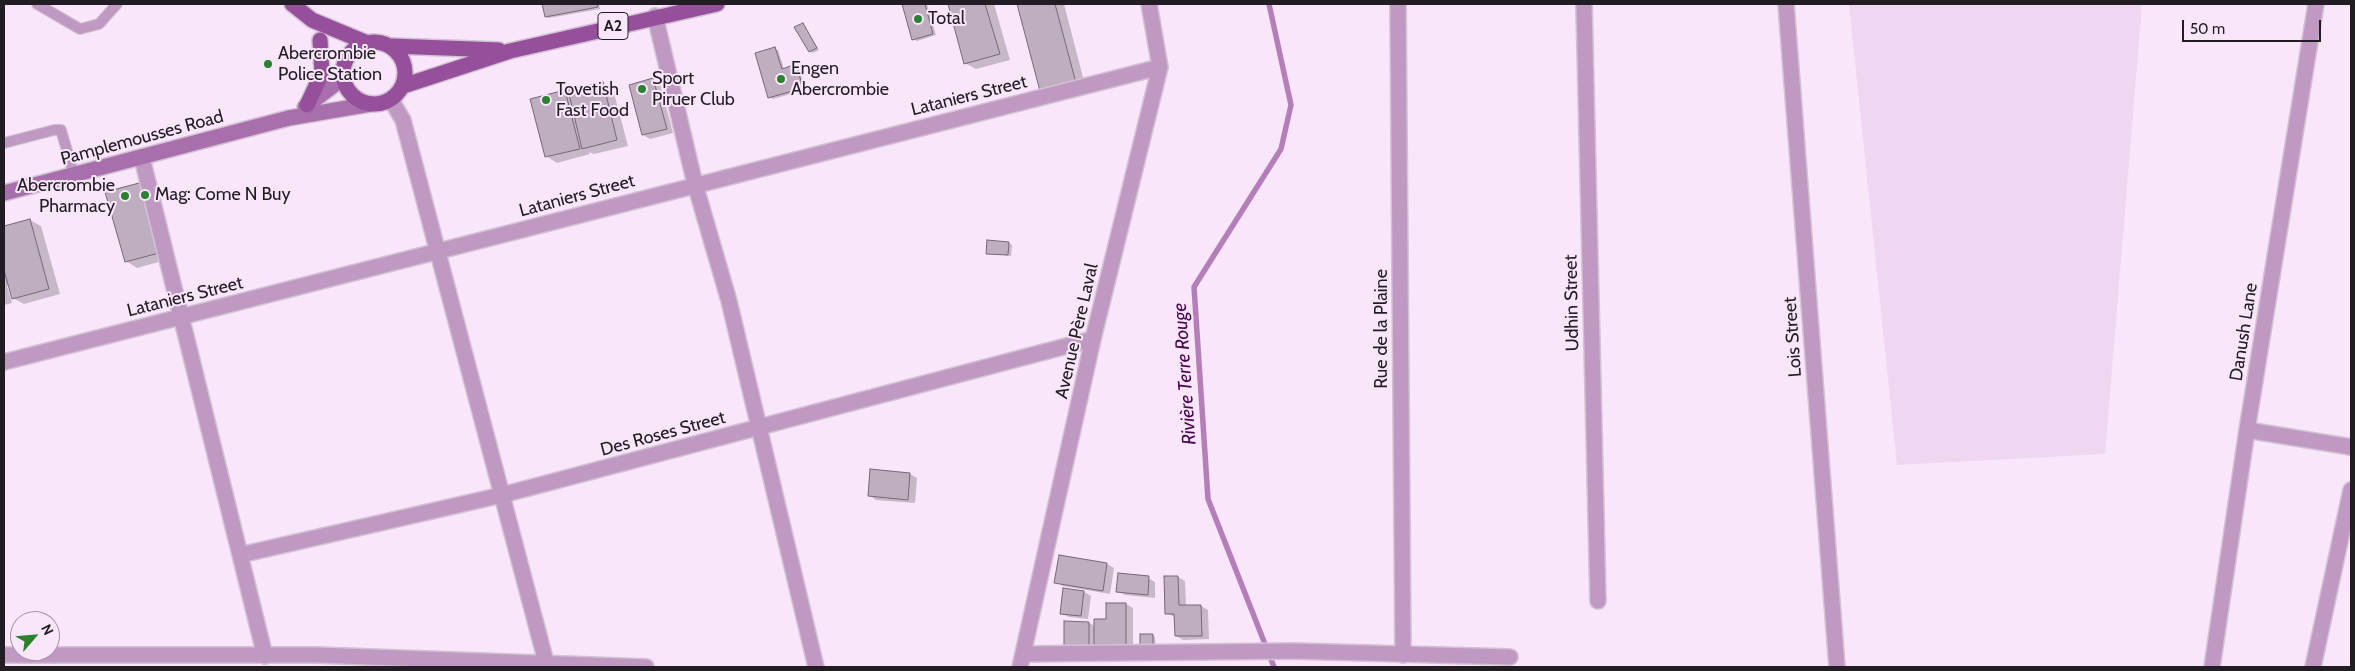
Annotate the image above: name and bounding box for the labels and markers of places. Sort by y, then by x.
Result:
place label: Total [928,8,965,30]
marker: Total [912,13,924,25]
place label: Abercrombie Police Station [278,43,382,86]
marker: Abercrombie Police Station [262,58,274,70]
place label: Engen Abercrombie [791,58,889,100]
place label: Sport Piruer Club [652,68,735,110]
marker: Engen Abercrombie [775,73,787,85]
place label: Tovetish Fast Food [556,79,629,122]
marker: Sport Piruer Club [636,83,648,95]
marker: Tovetish Fast Food [540,94,552,106]
place label: Abercrombie Pharmacy [17,175,115,218]
place label: Mag: Come N Buy [155,184,291,206]
marker: Mag: Come N Buy [139,189,151,201]
marker: Abercrombie Pharmacy [119,190,131,202]

